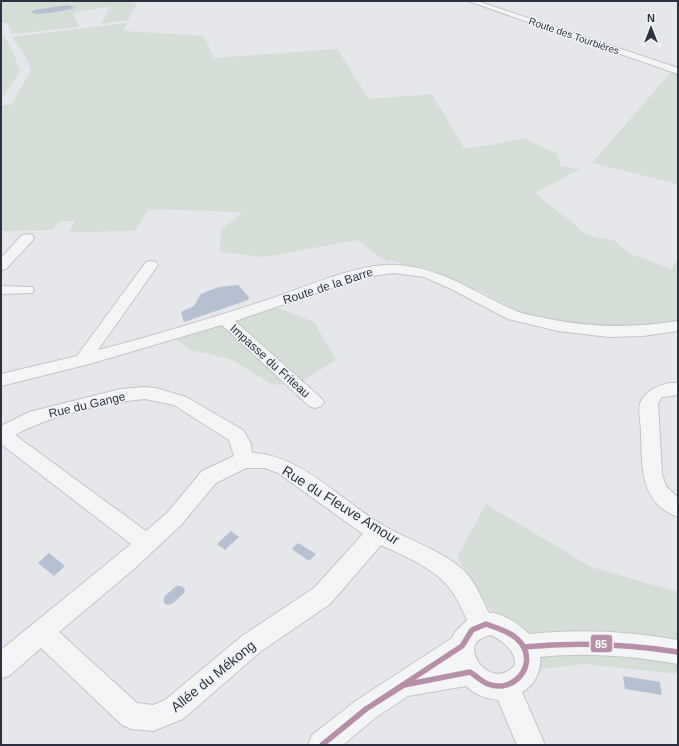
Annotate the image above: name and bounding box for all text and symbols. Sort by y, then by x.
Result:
north arrow [631,8,671,48]
text: N [647,12,655,24]
street label: Route des Tourbières [527,15,621,57]
street label: Route de la Barre [281,265,375,307]
street label: Impasse du Friteau [227,321,313,401]
street label: Rue du Gange [47,389,127,421]
street label: Rue du Fleuve Amour [279,462,403,548]
line badge: 85 [590,634,613,653]
street label: Allée du Mékong [167,637,259,715]
text: 85 [595,638,607,650]

